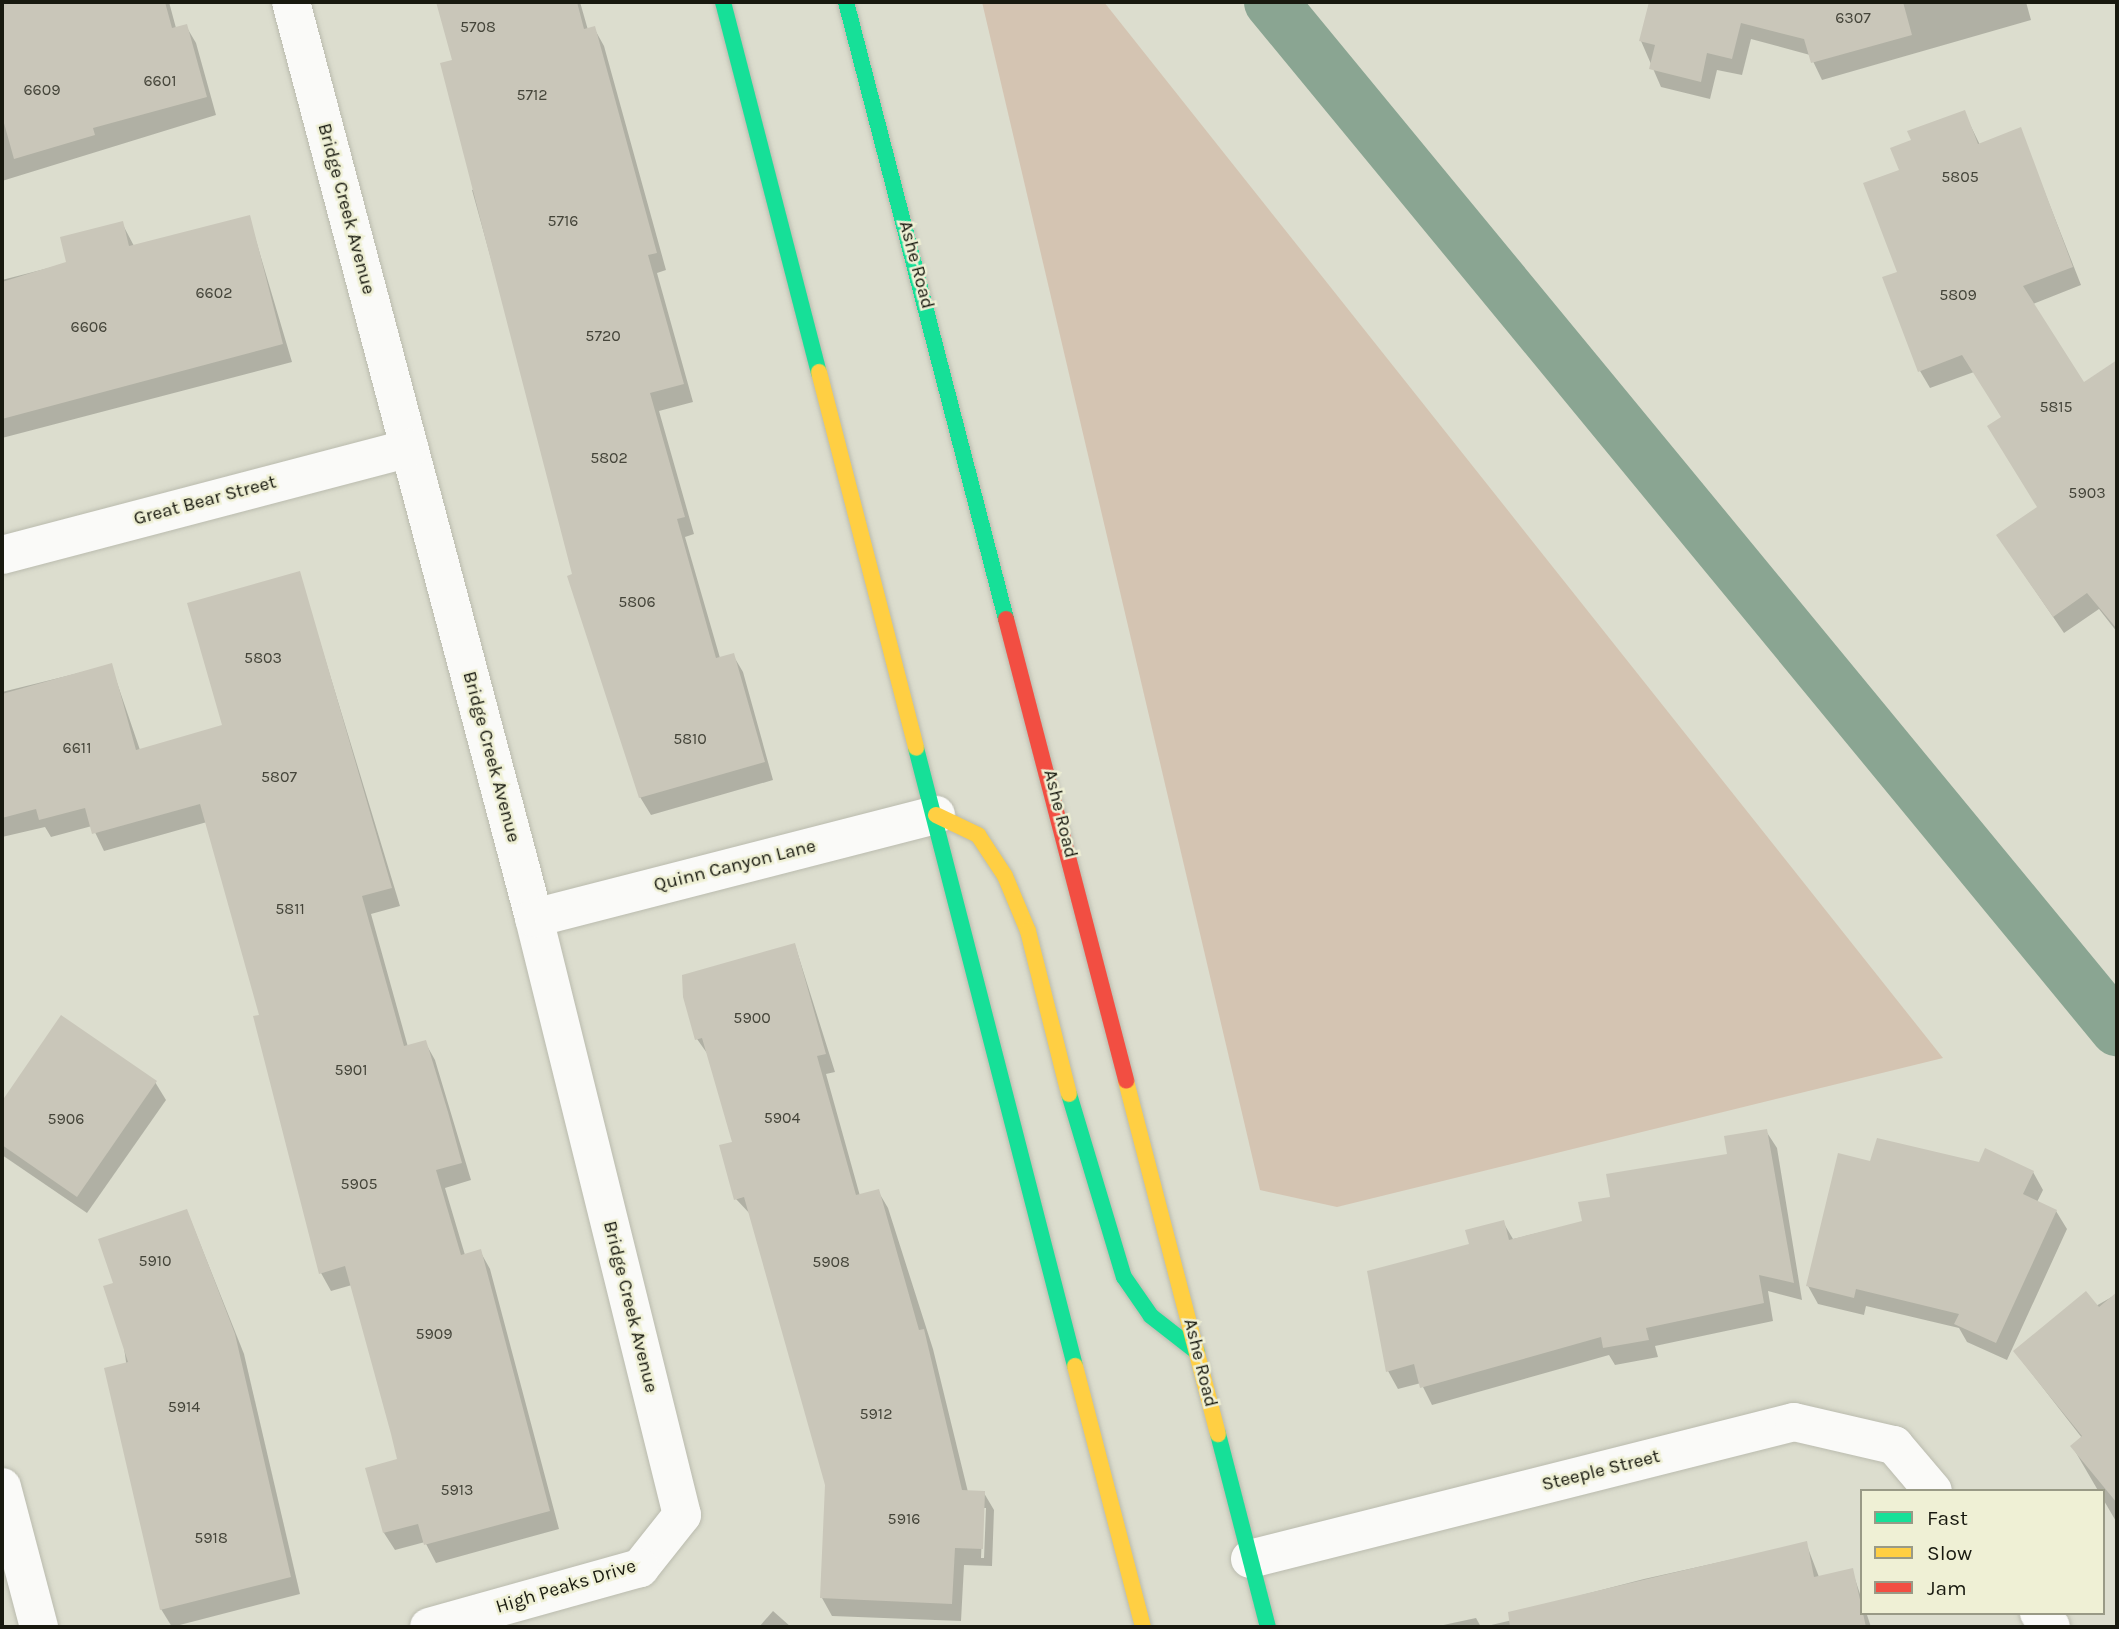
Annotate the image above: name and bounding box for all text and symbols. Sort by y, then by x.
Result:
house number: 6307 [1835,8,1871,28]
house number: 5708 [460,17,496,37]
house number: 6601 [143,71,177,91]
house number: 6609 [23,80,61,100]
house number: 5712 [516,85,548,105]
street label: Bridge Creek Avenue [312,121,380,297]
house number: 5805 [1941,167,1979,187]
house number: 5716 [548,211,578,231]
street label: Ashe Road [893,218,939,312]
house number: 6602 [195,283,233,303]
house number: 5809 [1939,285,1977,305]
house number: 6606 [71,317,107,337]
house number: 5720 [585,326,621,346]
house number: 5815 [2039,397,2073,417]
house number: 5802 [590,448,628,468]
street label: Great Bear Street [131,471,279,531]
house number: 5903 [2068,483,2106,503]
house number: 5806 [618,592,656,612]
house number: 5803 [244,648,282,668]
street label: Bridge Creek Avenue [457,669,525,845]
house number: 5810 [673,729,707,749]
house number: 6611 [63,738,91,758]
house number: 5807 [261,767,297,787]
street label: Ashe Road [1038,767,1082,861]
street label: Quinn Canyon Lane [652,835,818,897]
house number: 5811 [275,899,305,919]
house number: 5900 [733,1008,771,1028]
house number: 5901 [334,1060,368,1080]
house number: 5904 [764,1108,800,1128]
house number: 5906 [48,1109,84,1129]
house number: 5905 [341,1174,377,1194]
street label: Bridge Creek Avenue [598,1219,662,1395]
house number: 5910 [138,1251,172,1271]
house number: 5908 [812,1252,850,1272]
street label: Ashe Road [1178,1316,1222,1410]
house number: 5909 [415,1324,453,1344]
house number: 5914 [168,1397,200,1417]
house number: 5912 [860,1404,892,1424]
street label: Steeple Street [1540,1445,1662,1497]
house number: 5913 [440,1480,474,1500]
legend [1860,1489,2105,1615]
text: Fast [1927,1506,1968,1530]
house number: 5916 [888,1509,920,1529]
house number: 5918 [194,1528,228,1548]
text: Slow [1927,1541,1972,1565]
street label: High Peaks Drive [493,1555,639,1619]
text: Jam [1927,1576,1967,1600]

